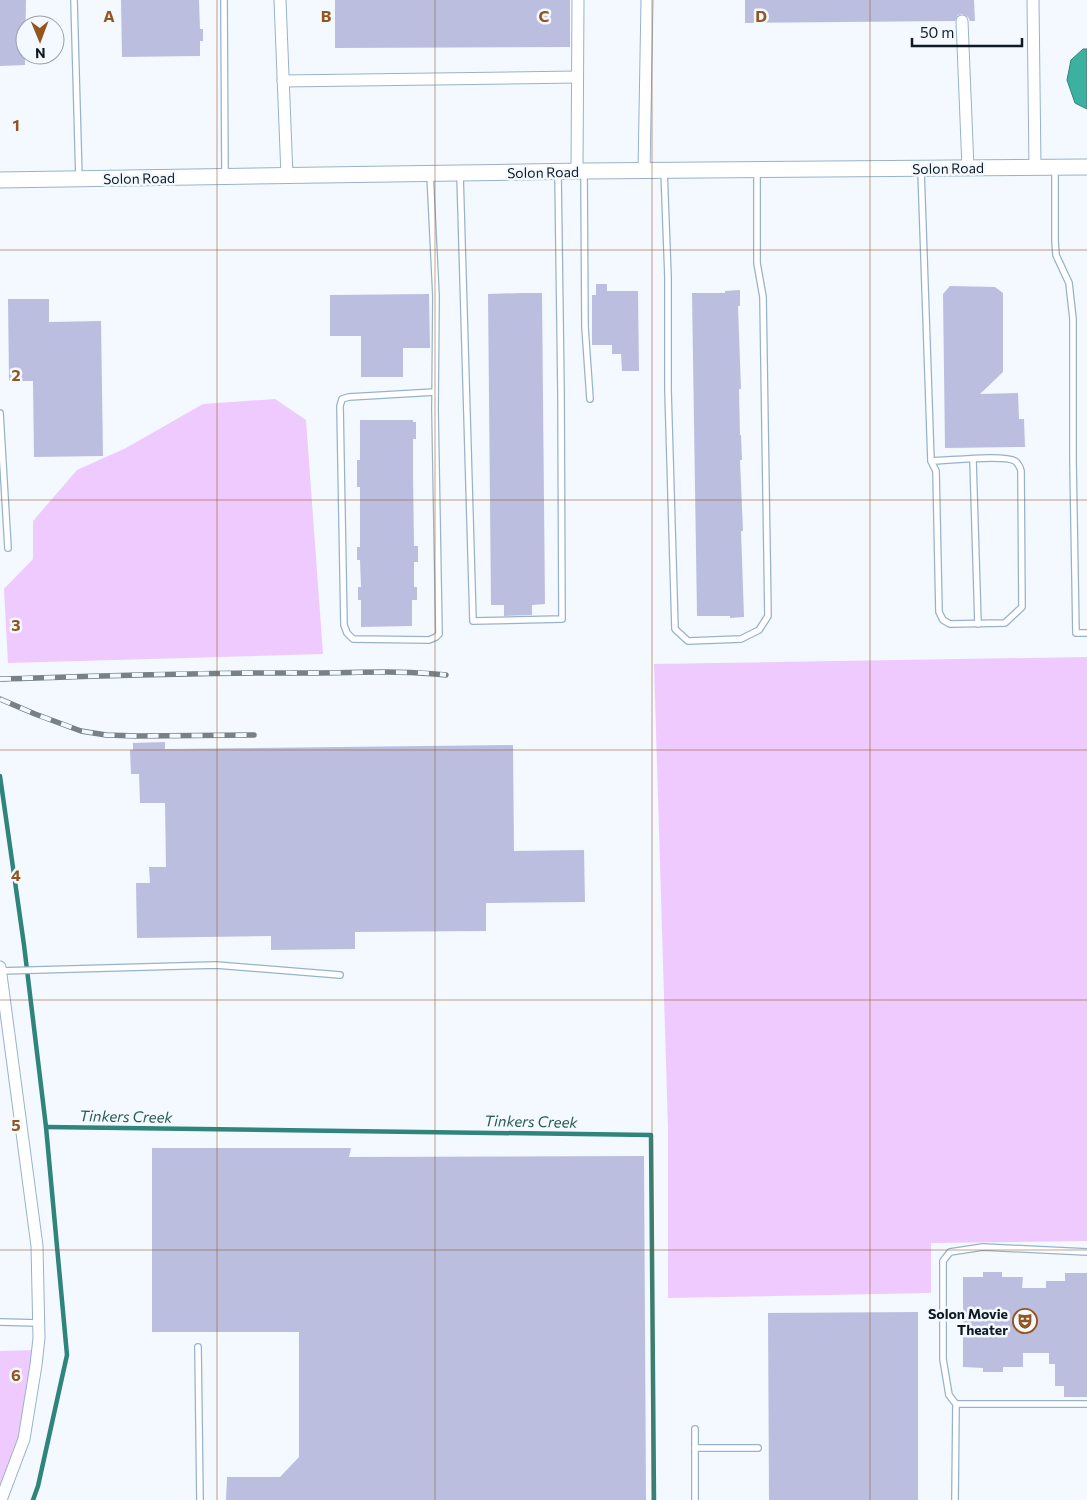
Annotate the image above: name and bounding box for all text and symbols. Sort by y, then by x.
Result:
text: A [103,6,115,25]
text: B [321,6,332,25]
text: C [539,6,550,25]
text: D [755,6,767,25]
north arrow [15,15,65,65]
scale bar [912,15,1022,47]
text: 50 m [920,23,954,41]
text: N [35,45,46,62]
text: 1 [12,115,20,134]
street label: Solon Road [912,159,984,177]
street label: Solon Road [507,163,579,181]
street label: Solon Road [103,169,175,187]
text: 2 [11,365,21,384]
text: 3 [11,615,21,634]
text: 4 [11,865,21,884]
water label: Tinkers Creek [79,1106,174,1126]
water label: Tinkers Creek [484,1111,579,1131]
text: 5 [11,1115,21,1134]
place label: Solon Movie Theater [928,1305,1008,1338]
theatre icon: Solon Movie Theater [1012,1308,1038,1334]
text: 6 [11,1365,21,1384]

